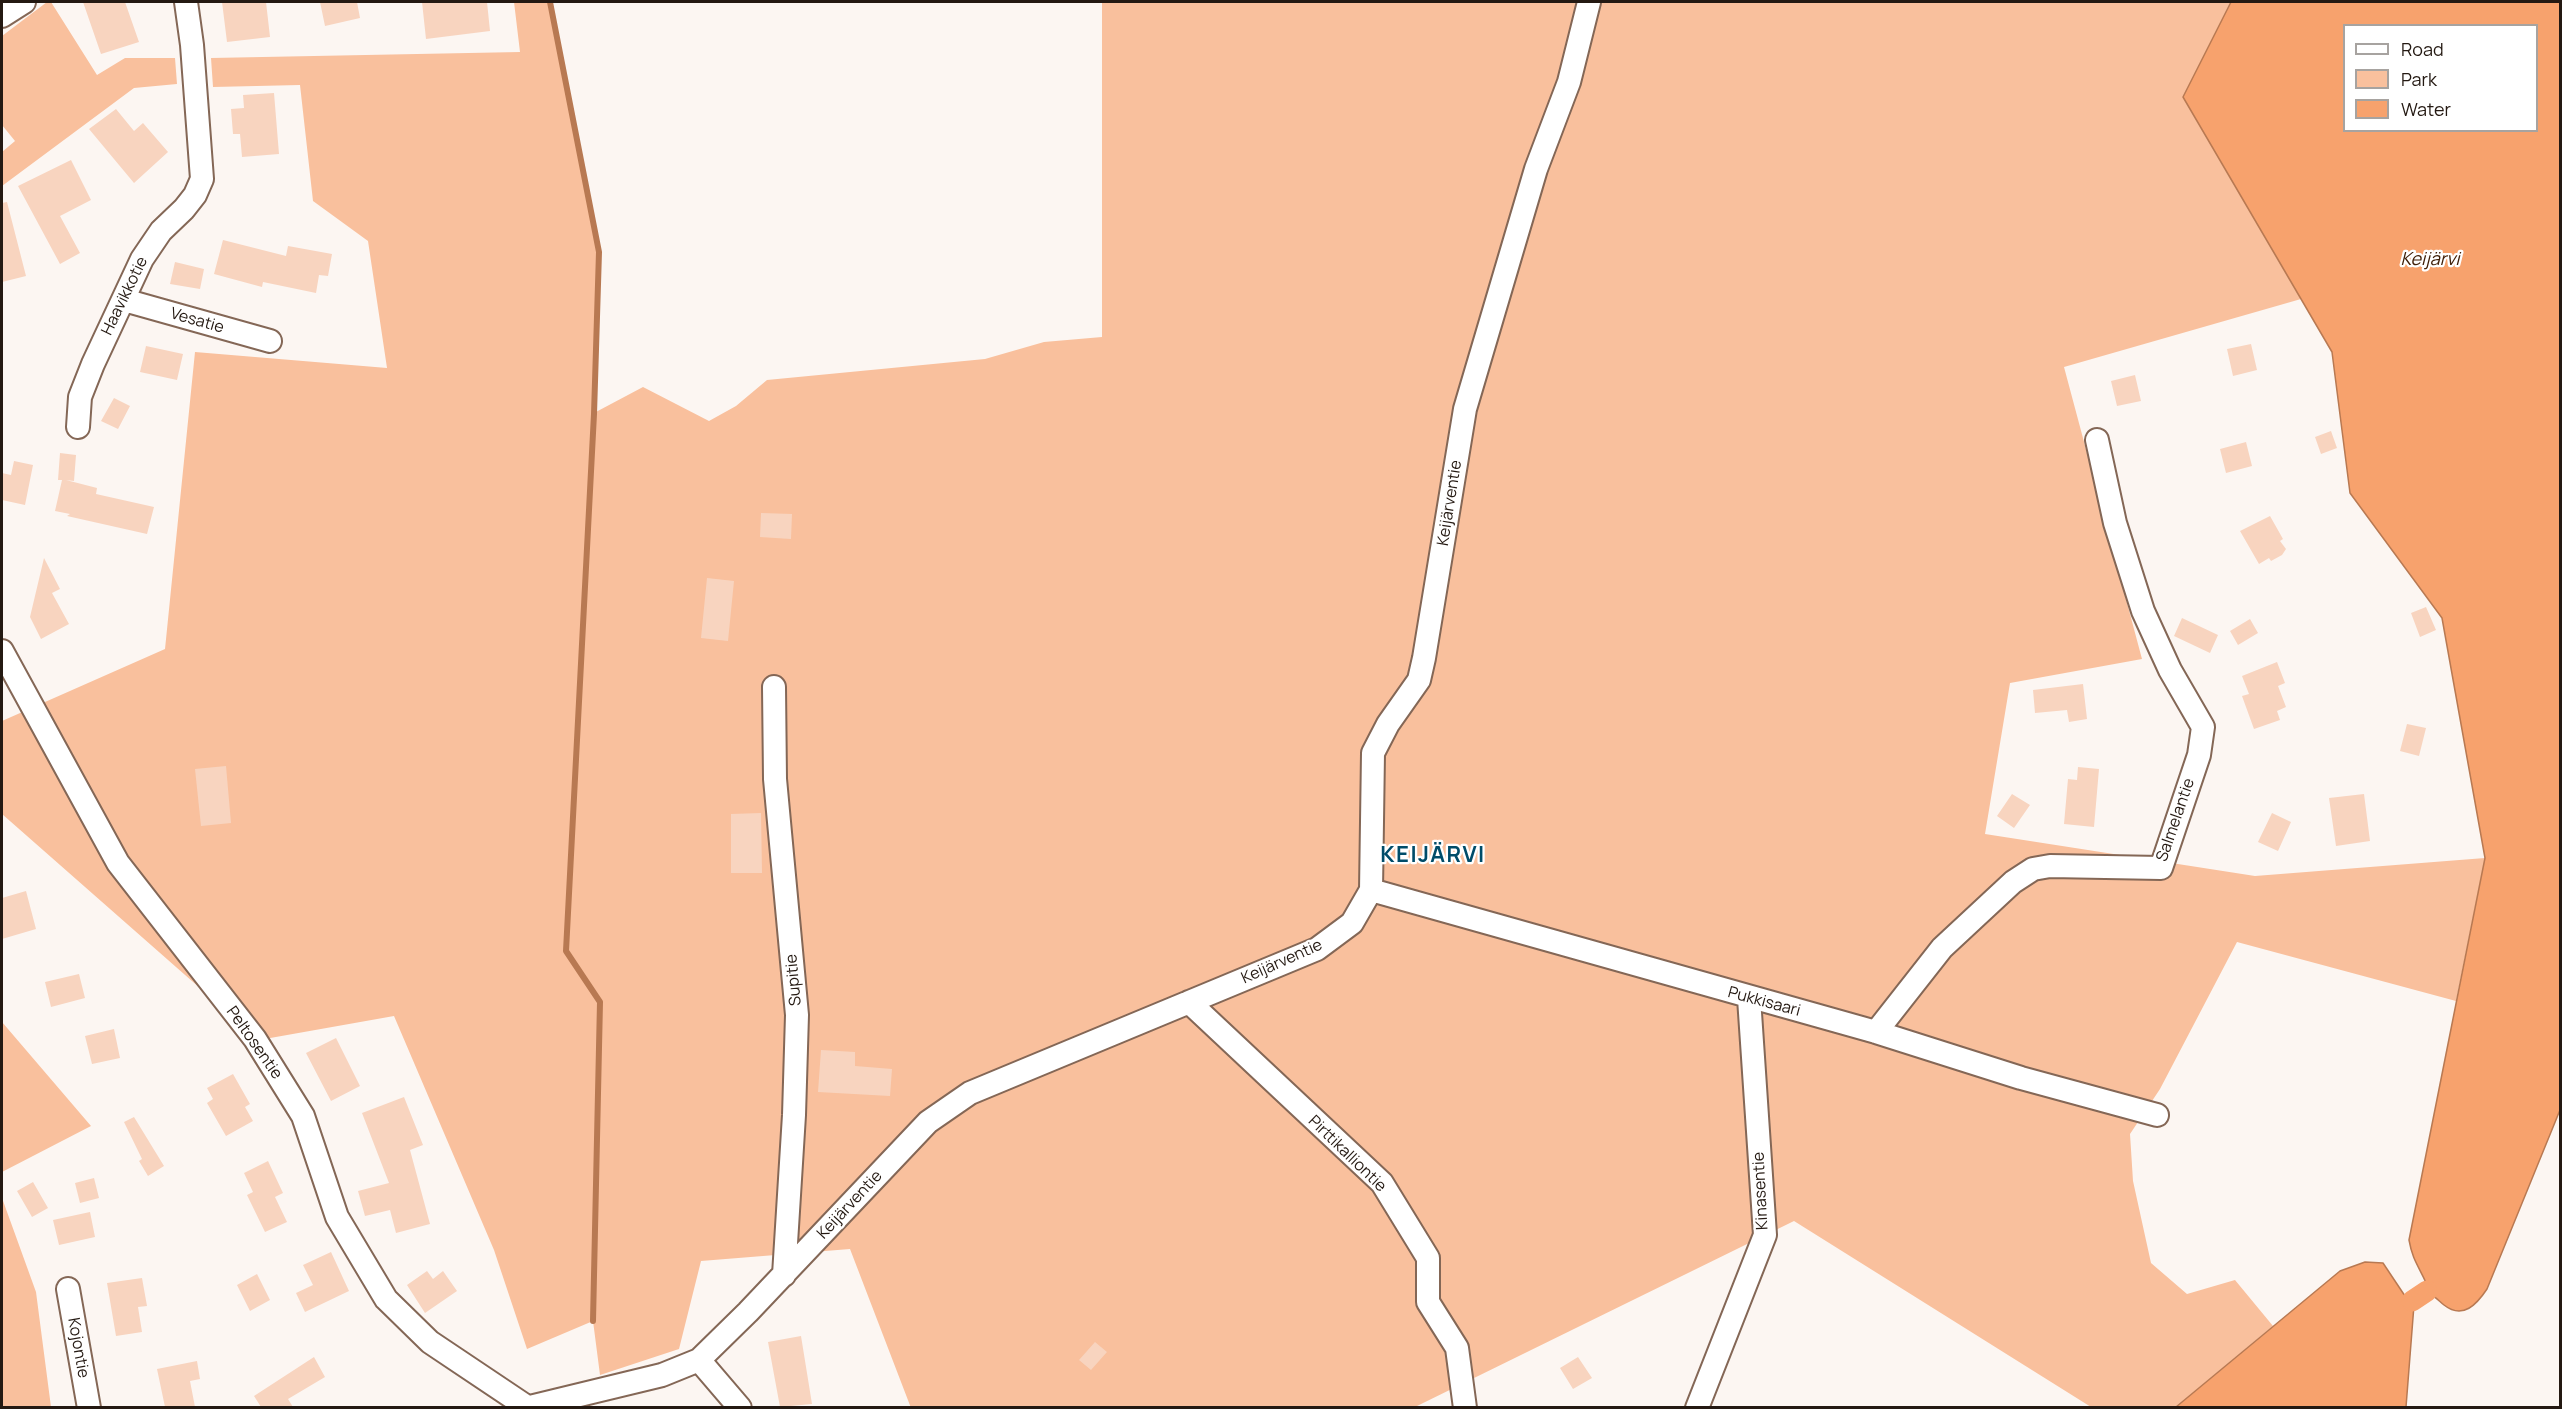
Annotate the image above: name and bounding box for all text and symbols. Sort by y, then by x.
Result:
legend [2343,24,2538,132]
text: Road [2401,37,2444,61]
text: Park [2401,67,2437,91]
text: Water [2401,97,2451,121]
water label: Keijärvi [2400,249,2460,271]
street label: Haavikkotie [98,254,152,338]
street label: Vesatie [168,304,226,338]
street label: Keijärventie [1434,459,1466,547]
street label: Salmelantie [2153,776,2199,864]
district label: KEIJÄRVI [1380,843,1486,869]
street label: Keijärventie [1239,936,1325,988]
street label: Supitie [782,953,806,1007]
street label: Pukkisaari [1726,983,1802,1021]
street label: Peltosentie [222,1003,286,1083]
street label: Pirttikalliontie [1304,1112,1390,1196]
street label: Kinasentie [1749,1151,1773,1231]
street label: Keijärventie [813,1167,887,1243]
street label: Kojontie [63,1316,93,1380]

